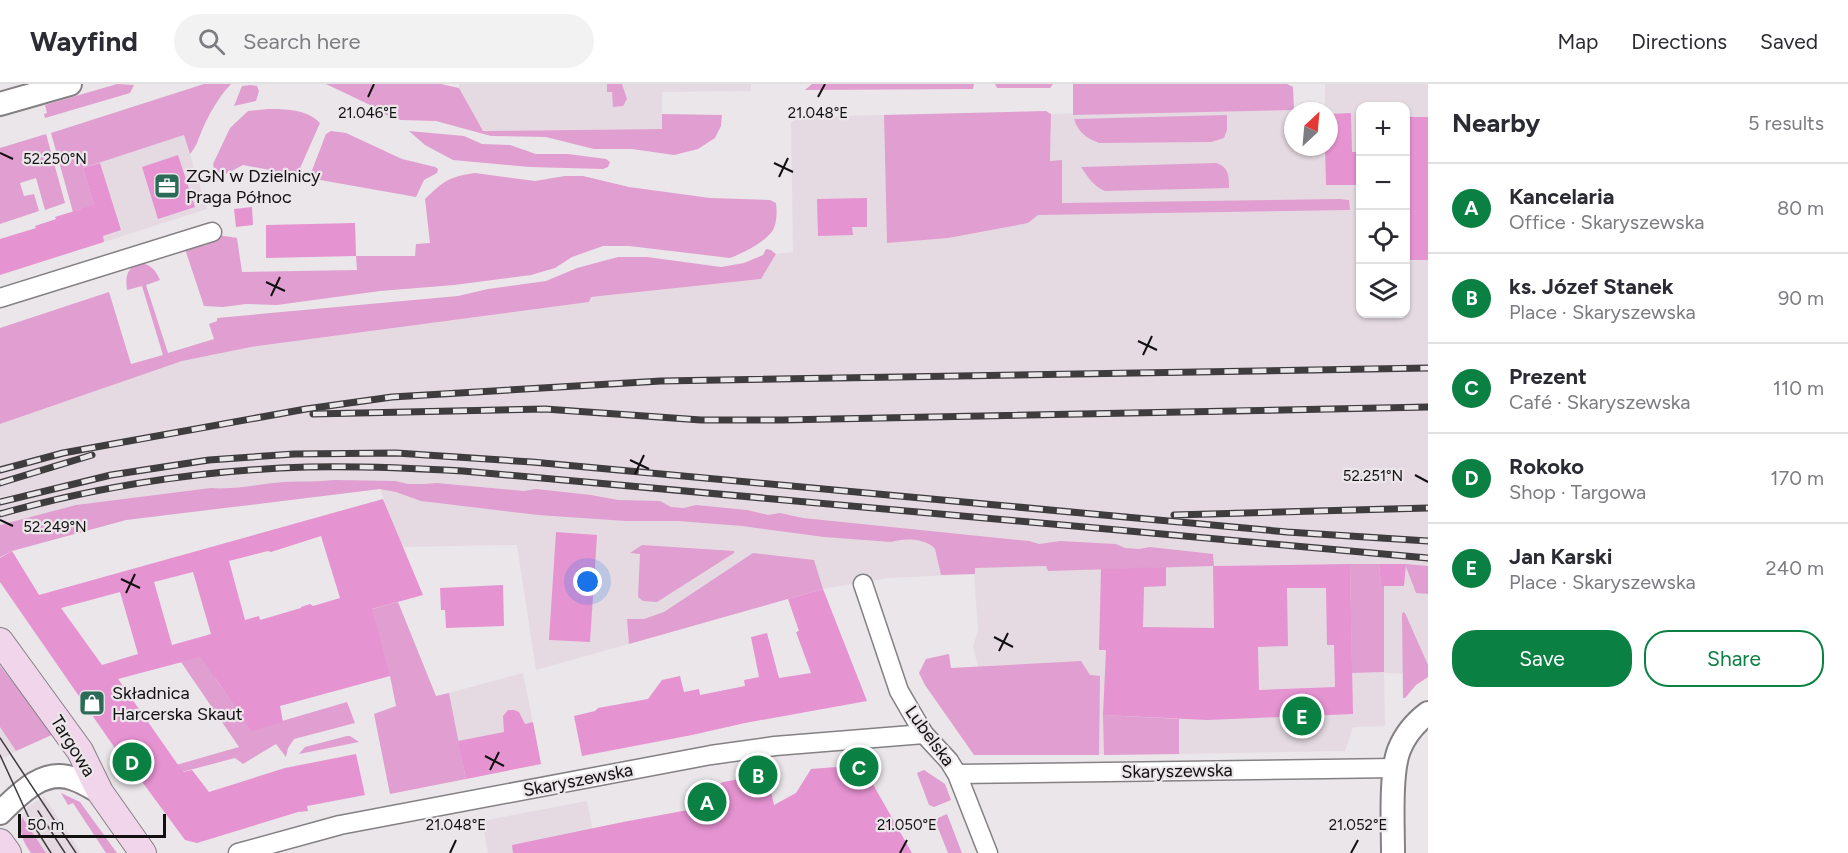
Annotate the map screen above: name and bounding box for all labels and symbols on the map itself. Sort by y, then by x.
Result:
north arrow [1284,102,1338,156]
text: 21.046°E [338,104,398,122]
text: 21.048°E [788,104,848,122]
text: 52.250°N [23,150,87,168]
place label: ZGN w Dzielnicy Praga Północ [186,165,321,208]
office icon: ZGN w Dzielnicy Praga Północ [152,171,182,201]
text: 52.251°N [1343,467,1403,485]
text: 52.249°N [23,518,87,536]
your location [573,567,602,596]
place label: Składnica Harcerska Skaut [112,682,243,725]
shop icon: Składnica Harcerska Skaut [77,688,107,718]
pin: E [1282,694,1322,738]
street label: Lubelska [901,701,959,771]
street label: Targowa [46,711,100,781]
pin: D [112,740,152,784]
pin: C [840,744,878,790]
pin: B [738,752,777,798]
street label: Skaryszewska [521,759,635,801]
street label: Skaryszewska [1121,759,1233,783]
pin: A [688,780,726,824]
scale bar [18,811,166,838]
text: 21.048°E [426,816,486,834]
text: 21.050°E [877,816,937,834]
text: 21.052°E [1329,816,1387,834]

